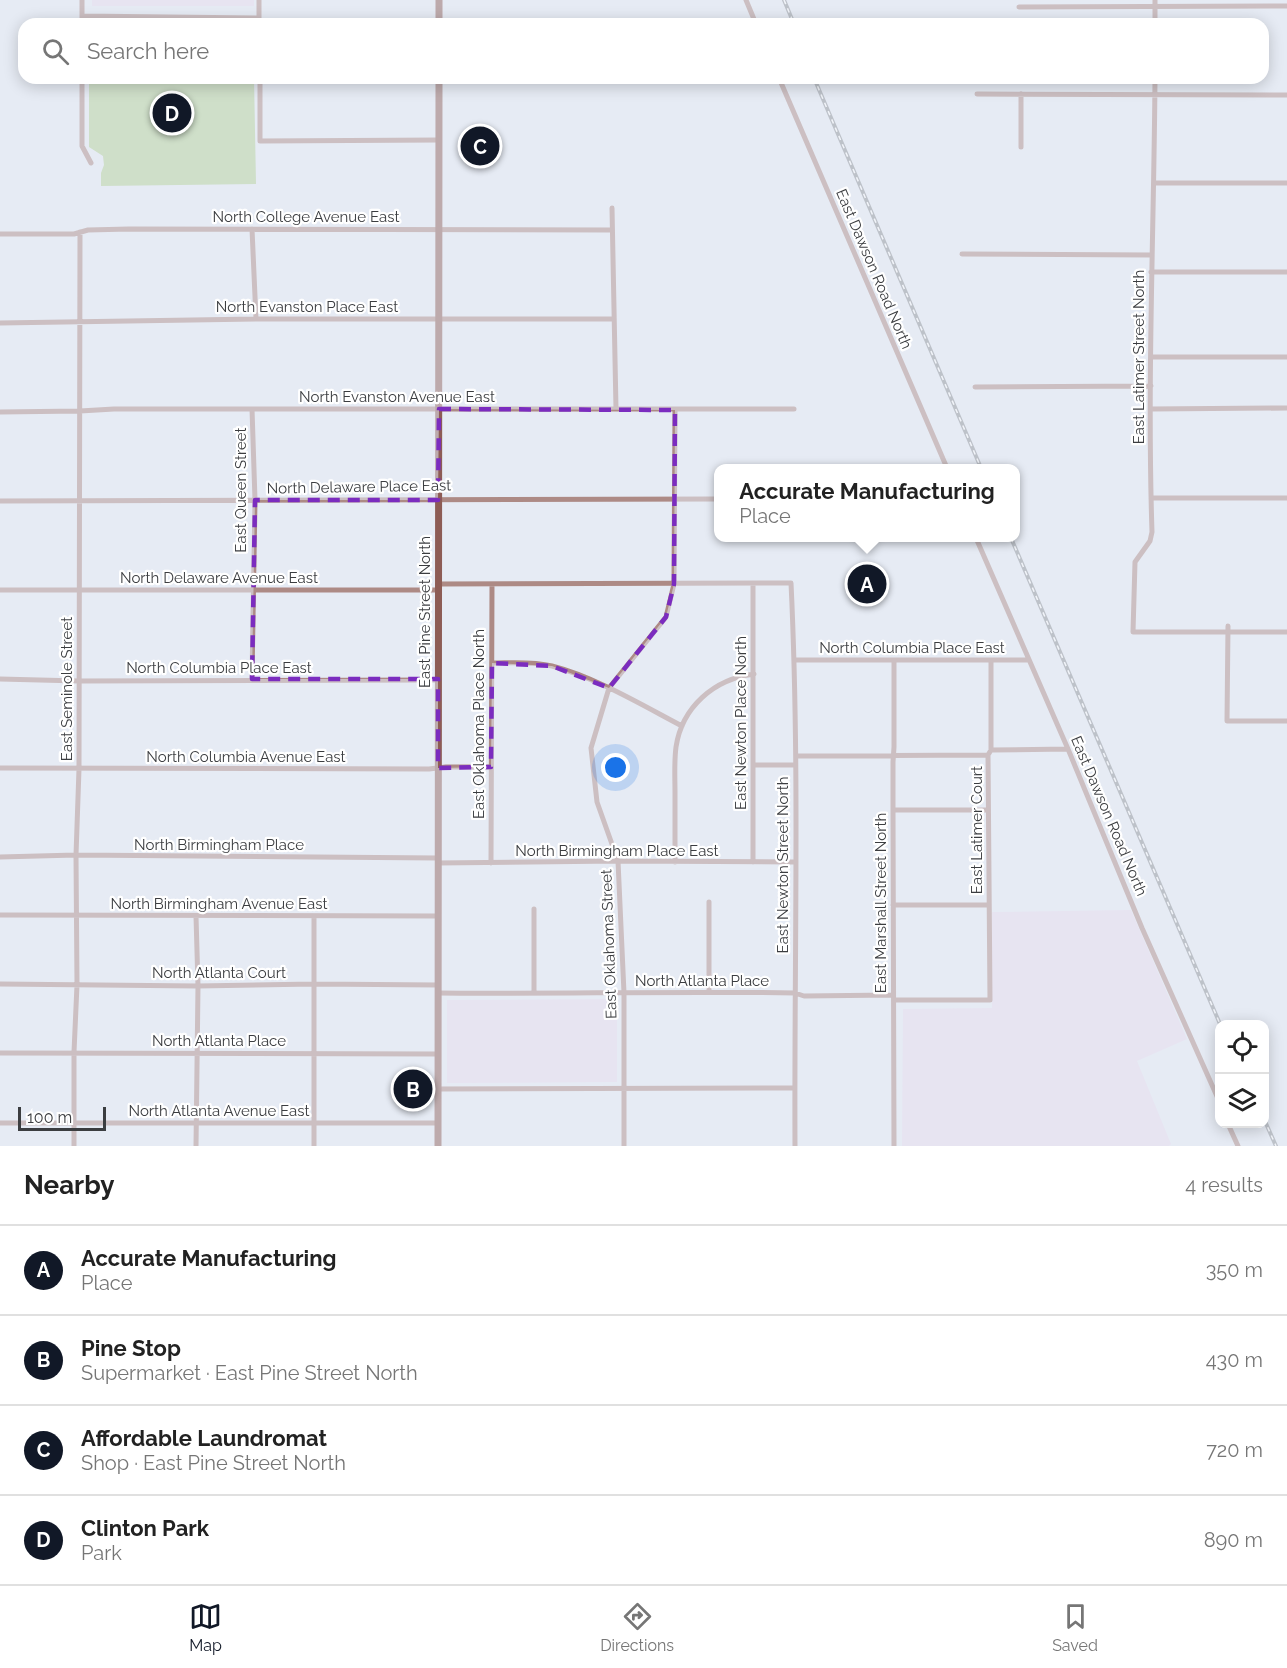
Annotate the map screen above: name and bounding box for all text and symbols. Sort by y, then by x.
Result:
search box [18,18,1269,84]
icon: search [39,35,72,68]
text: Search here [87,38,209,64]
pin: D [152,90,192,136]
pin: C [460,124,500,168]
street label: East Dawson Road North [832,186,916,352]
street label: North College Avenue East [213,208,399,226]
street label: East Latimer Street North [1130,270,1148,444]
street label: North Evanston Place East [216,298,398,316]
street label: North Evanston Avenue East [299,388,495,406]
street label: East Queen Street [232,427,250,553]
popup [714,464,1020,542]
street label: North Delaware Place East [267,476,451,498]
text: Accurate Manufacturing [739,478,995,504]
text: Place [739,504,791,528]
street label: East Pine Street North [416,536,434,688]
pin: A [848,562,886,606]
street label: North Delaware Avenue East [120,569,318,587]
street label: East Seminole Street [58,617,76,761]
street label: East Oklahoma Place North [470,629,488,819]
street label: East Newton Place North [732,636,750,810]
street label: North Columbia Place East [819,639,1005,657]
street label: North Columbia Place East [126,659,312,677]
street label: East Dawson Road North [1067,733,1151,899]
street label: North Columbia Avenue East [146,748,346,766]
your location [601,753,630,782]
street label: East Latimer Court [968,766,986,894]
street label: East Newton Street North [774,777,792,953]
street label: East Marshall Street North [872,813,890,993]
street label: North Birmingham Place [134,836,304,854]
street label: North Birmingham Place East [515,842,719,860]
street label: East Oklahoma Street [597,869,621,1019]
street label: North Birmingham Avenue East [111,895,327,913]
street label: North Atlanta Court [152,964,286,982]
street label: North Atlanta Place [635,972,769,990]
map controls [1215,1020,1269,1128]
button: locate [1215,1020,1269,1074]
street label: North Atlanta Place [152,1032,286,1050]
pin: B [394,1066,432,1112]
button: layers [1215,1074,1269,1128]
street label: North Atlanta Avenue East [128,1102,310,1120]
scale bar [18,1104,106,1132]
text: 100 m [27,1108,72,1127]
text: Nearby [24,1170,114,1200]
text: 4 results [1185,1173,1263,1197]
text: Accurate Manufacturing [81,1245,336,1271]
text: A [37,1258,50,1282]
text: 350 m [1206,1258,1263,1282]
text: Place [81,1271,132,1295]
text: Pine Stop [81,1335,181,1361]
text: B [37,1348,50,1372]
text: 430 m [1206,1348,1263,1372]
text: Supermarket · East Pine Street North [81,1361,418,1385]
text: Affordable Laundromat [81,1425,327,1451]
text: C [37,1438,50,1462]
text: 720 m [1206,1438,1263,1462]
text: Shop · East Pine Street North [81,1451,346,1475]
text: Clinton Park [81,1515,209,1541]
text: D [36,1528,51,1552]
text: 890 m [1204,1528,1263,1552]
text: Park [81,1541,122,1565]
tab: Map [189,1600,222,1655]
tab: Directions [600,1600,674,1655]
tab: Saved [1052,1600,1098,1655]

